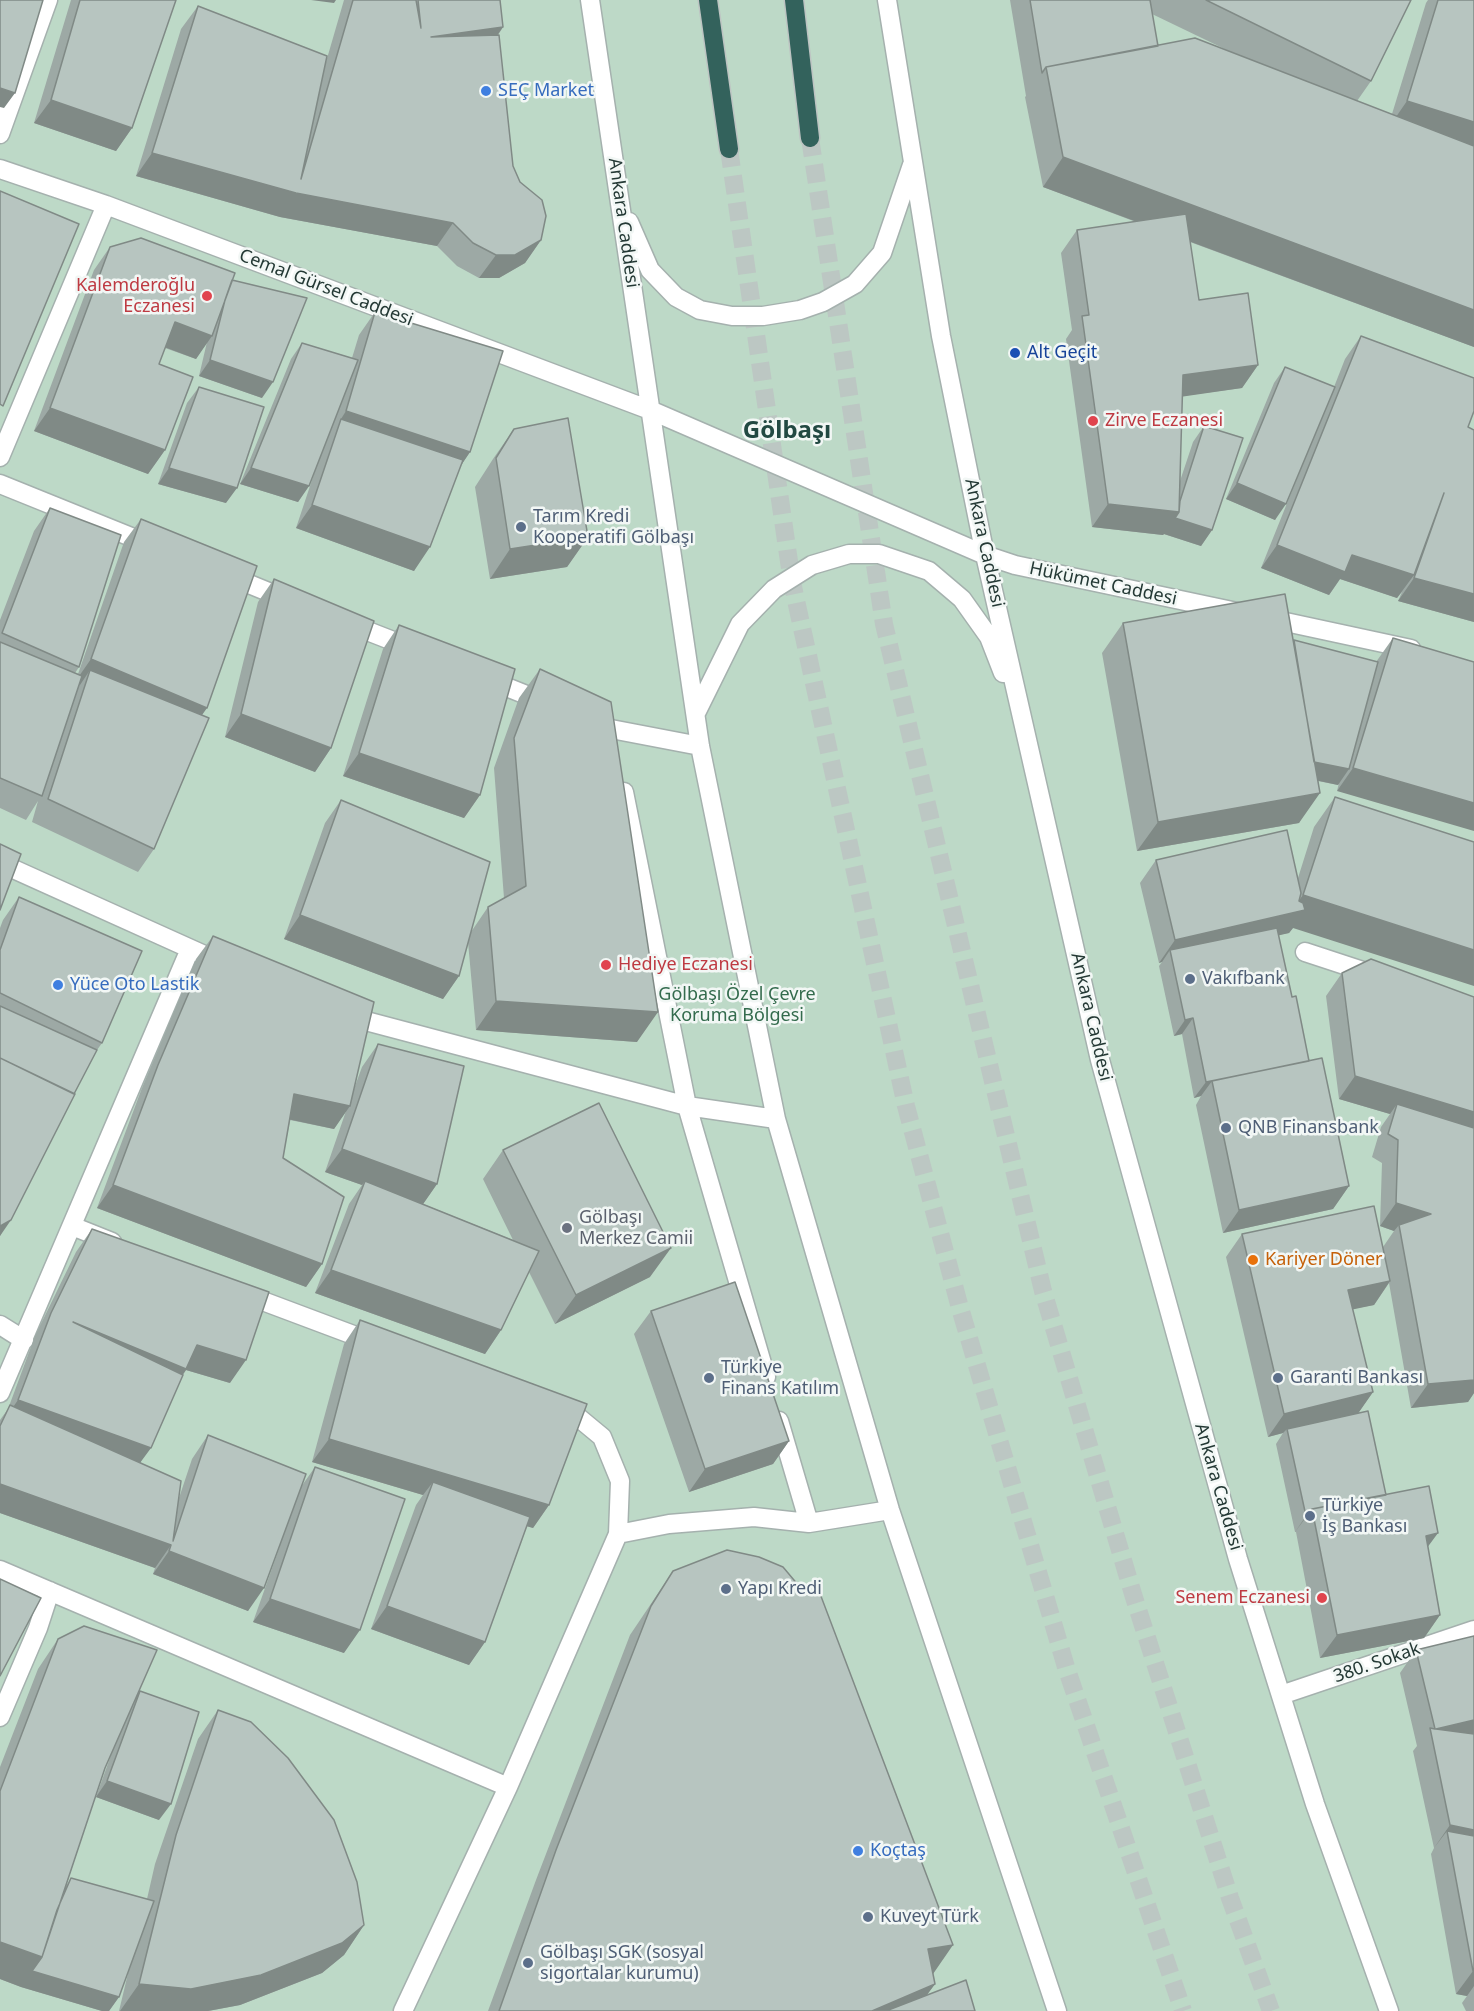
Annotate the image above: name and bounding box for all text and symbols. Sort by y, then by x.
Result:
place label: SEÇ Market [498,80,594,102]
marker: SEÇ Market [479,84,493,98]
street label: Ankara Caddesi [603,157,643,289]
street label: Cemal Gürsel Caddesi [236,245,416,331]
place label: Kalemderoğlu Eczanesi [76,275,195,318]
marker: Kalemderoğlu Eczanesi [200,289,214,303]
place label: Alt Geçit [1027,342,1097,364]
marker: Alt Geçit [1008,346,1022,360]
place label: Zirve Eczanesi [1105,410,1223,432]
marker: Zirve Eczanesi [1086,414,1100,428]
district label: Gölbaşı [743,417,831,445]
street label: Ankara Caddesi [960,477,1008,609]
place label: Tarım Kredi Kooperatifi Gölbaşı [533,506,694,548]
marker: Tarım Kredi Kooperatifi Gölbaşı [514,520,528,534]
street label: Hükümet Caddesi [1027,558,1179,610]
street label: Ankara Caddesi [1066,951,1116,1083]
place label: Hediye Eczanesi [618,954,753,976]
marker: Hediye Eczanesi [599,958,613,972]
place label: Vakıfbank [1202,968,1285,990]
marker: Vakıfbank [1183,972,1197,986]
place label: Yüce Oto Lastik [70,974,199,996]
marker: Yüce Oto Lastik [51,978,65,992]
park label: Gölbaşı Özel Çevre Koruma Bölgesi [658,984,816,1026]
place label: QNB Finansbank [1238,1117,1379,1139]
marker: QNB Finansbank [1219,1121,1233,1135]
place label: Gölbaşı Merkez Camii [579,1207,693,1250]
marker: Gölbaşı Merkez Camii [560,1221,574,1235]
place label: Kariyer Döner [1265,1249,1383,1271]
marker: Kariyer Döner [1246,1253,1260,1267]
place label: Türkiye Finans Katılım [721,1357,839,1400]
place label: Garanti Bankası [1290,1367,1423,1389]
marker: Türkiye Finans Katılım [702,1371,716,1385]
marker: Garanti Bankası [1271,1371,1285,1385]
street label: Ankara Caddesi [1190,1421,1246,1553]
place label: Türkiye İş Bankası [1322,1495,1407,1538]
marker: Türkiye İş Bankası [1303,1509,1317,1523]
place label: Yapı Kredi [738,1578,822,1600]
marker: Yapı Kredi [719,1582,733,1596]
place label: Senem Eczanesi [1175,1587,1310,1609]
marker: Senem Eczanesi [1315,1591,1329,1605]
street label: 380. Sokak [1331,1638,1423,1688]
place label: Koçtaş [870,1840,926,1862]
marker: Koçtaş [851,1844,865,1858]
place label: Kuveyt Türk [880,1906,979,1928]
marker: Kuveyt Türk [861,1910,875,1924]
place label: Gölbaşı SGK (sosyal sigortalar kurumu) [540,1942,704,1984]
marker: Gölbaşı SGK (sosyal sigortalar kurumu) [521,1956,535,1970]

